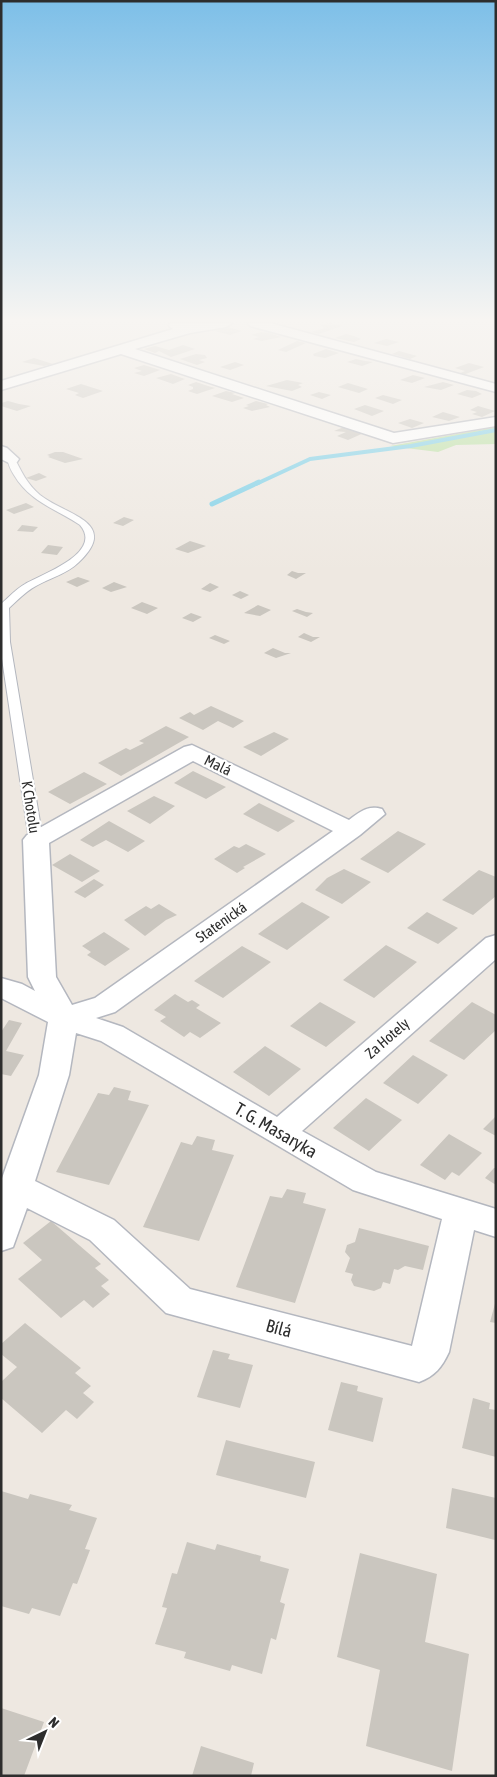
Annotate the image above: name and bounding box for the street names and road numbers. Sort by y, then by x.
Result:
street label: Malá [202,751,234,779]
street label: K Chotolu [18,780,44,834]
street label: Statenická [192,898,250,946]
street label: Za Hotely [362,1014,412,1062]
street label: T. G. Masaryka [231,1098,321,1162]
street label: Bílá [264,1315,294,1341]

